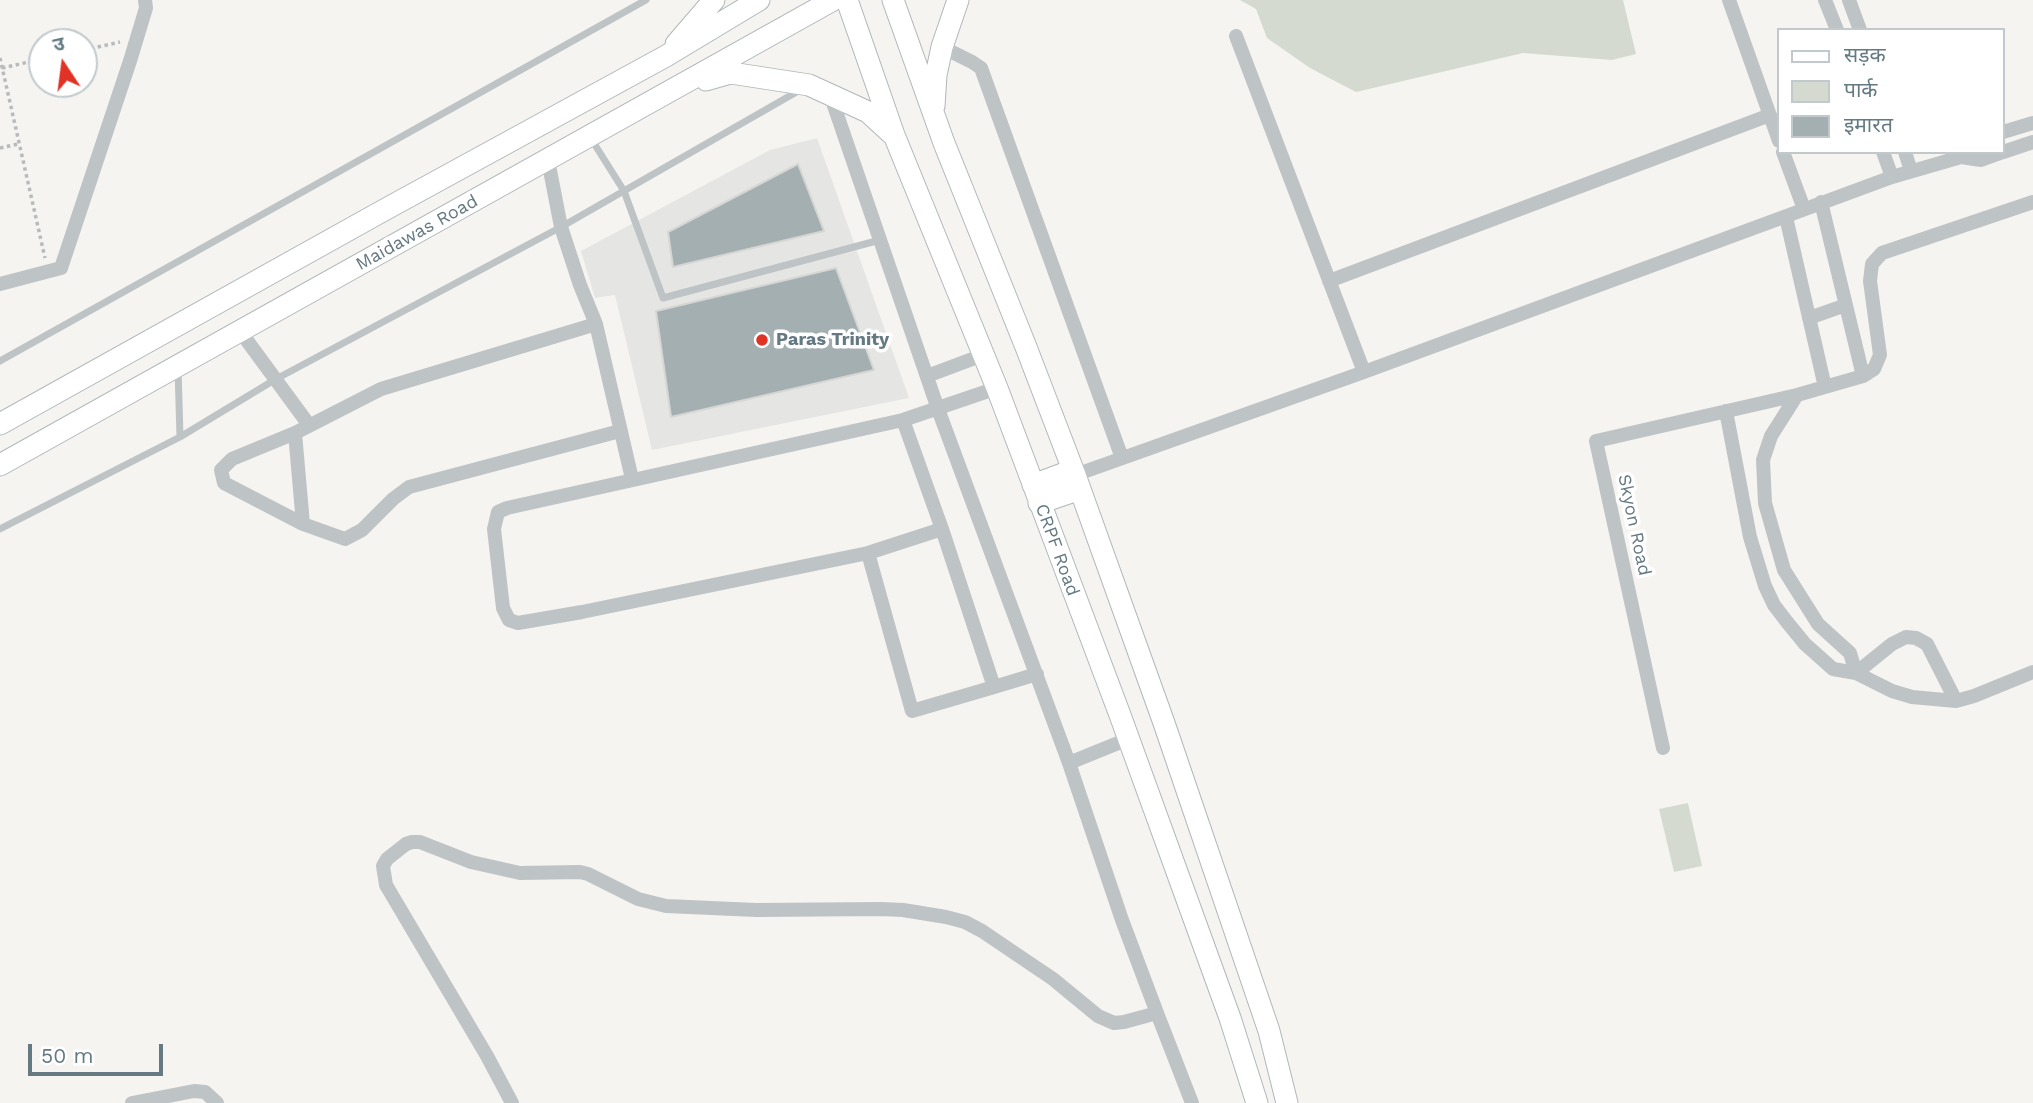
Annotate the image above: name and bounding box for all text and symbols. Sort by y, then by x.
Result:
north arrow [28,28,98,98]
legend [1778,28,2005,154]
text: उ [51,32,67,56]
text: सड़क [1844,42,1886,67]
text: पार्क [1844,77,1878,102]
text: इमारत [1844,112,1893,137]
street label: Maidawas Road [352,191,482,275]
place label: Paras Trinity [776,329,889,351]
marker: Paras Trinity [754,332,770,348]
street label: Skyon Road [1613,472,1655,578]
street label: CRPF Road [1030,501,1084,599]
scale bar [32,1030,166,1074]
text: 50 m [41,1043,93,1068]

